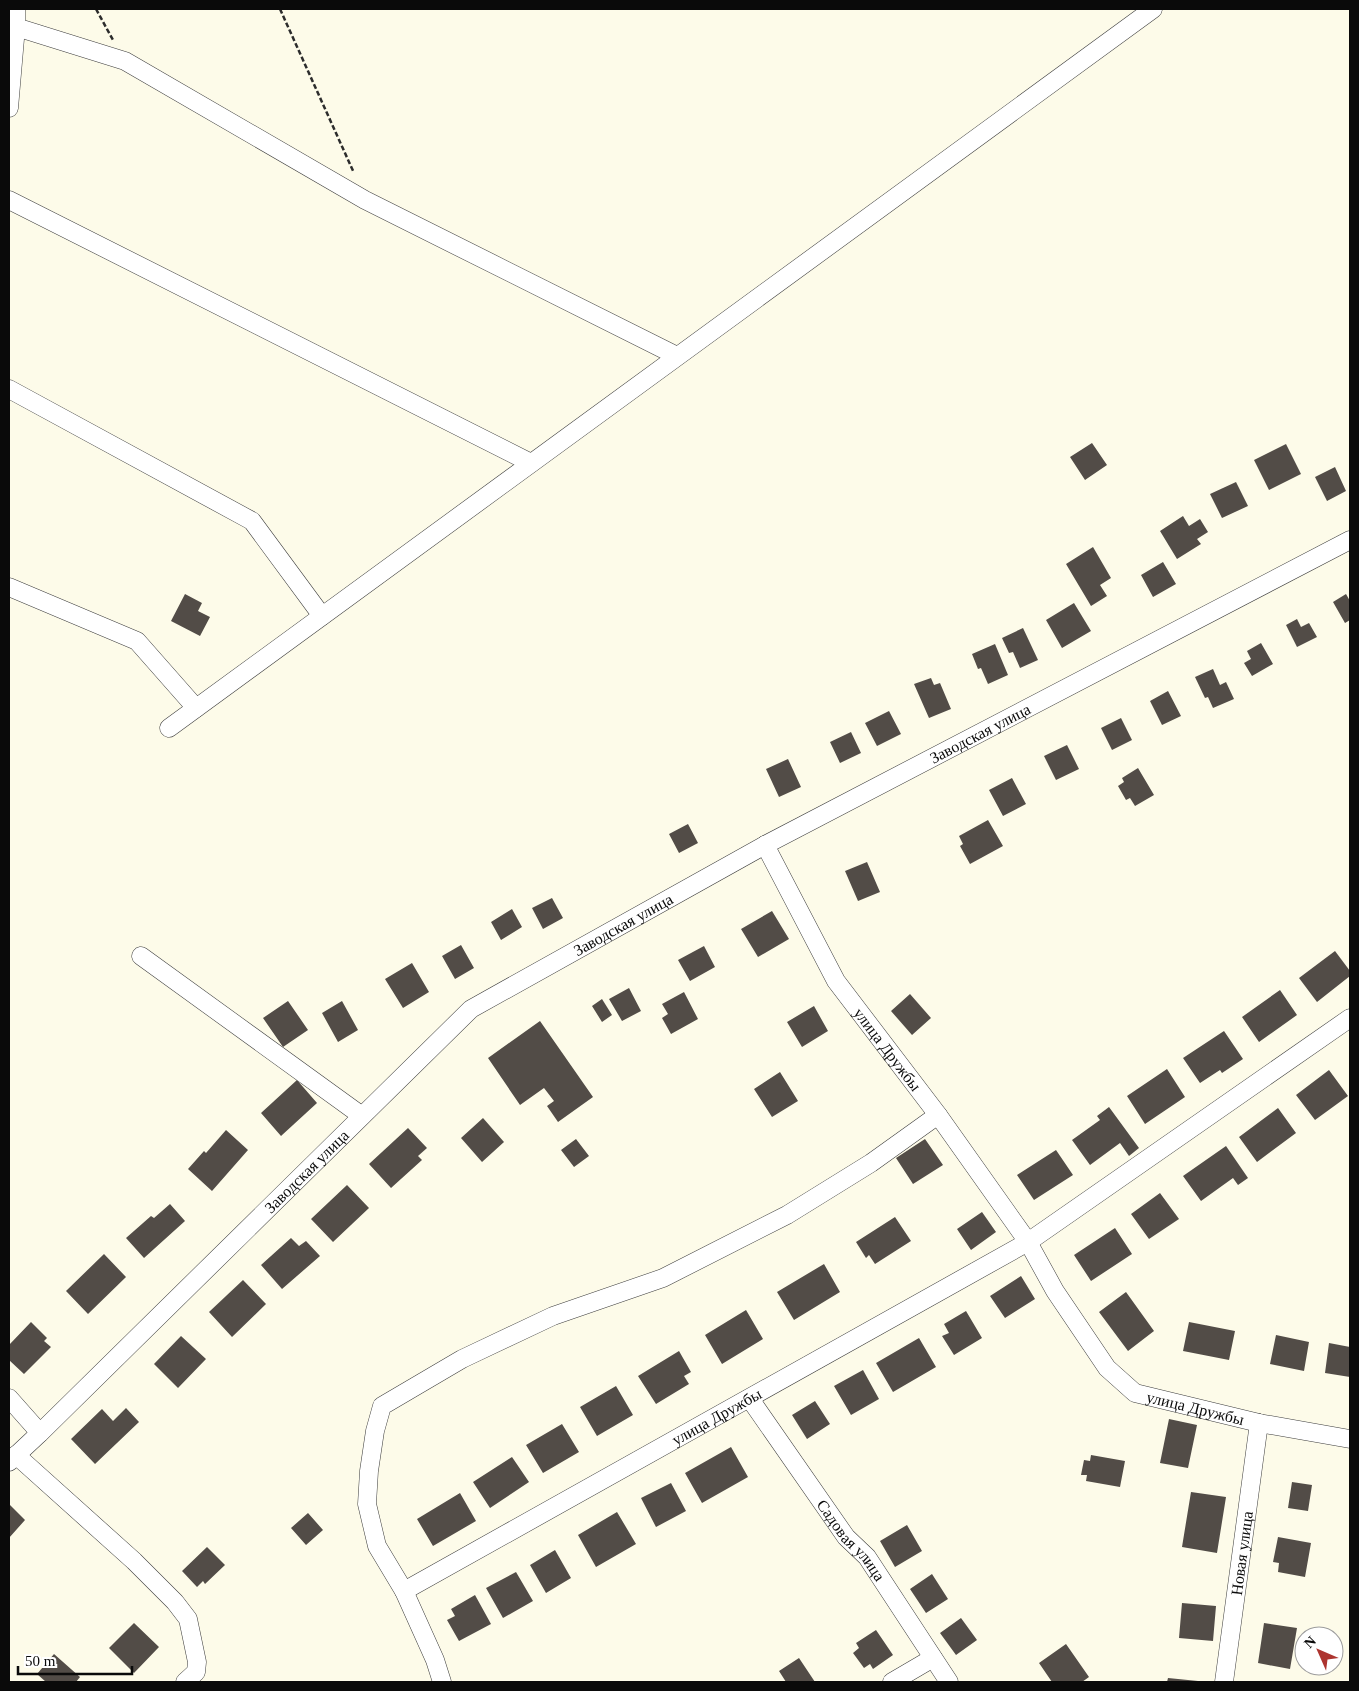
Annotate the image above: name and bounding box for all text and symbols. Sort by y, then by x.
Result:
street label: Заводская улица [927,700,1033,767]
street label: Заводская улица [571,890,676,959]
street label: улица Дружбы [850,1005,925,1094]
street label: Заводская улица [261,1126,352,1216]
street label: улица Дружбы [669,1385,765,1449]
street label: улица Дружбы [1145,1388,1246,1428]
street label: Садовая улица [814,1497,888,1584]
street label: Новая улица [1228,1510,1256,1596]
north arrow [1294,1626,1344,1676]
text: N [1301,1633,1319,1651]
scale bar [18,1644,131,1676]
text: 50 m [25,1653,56,1669]

